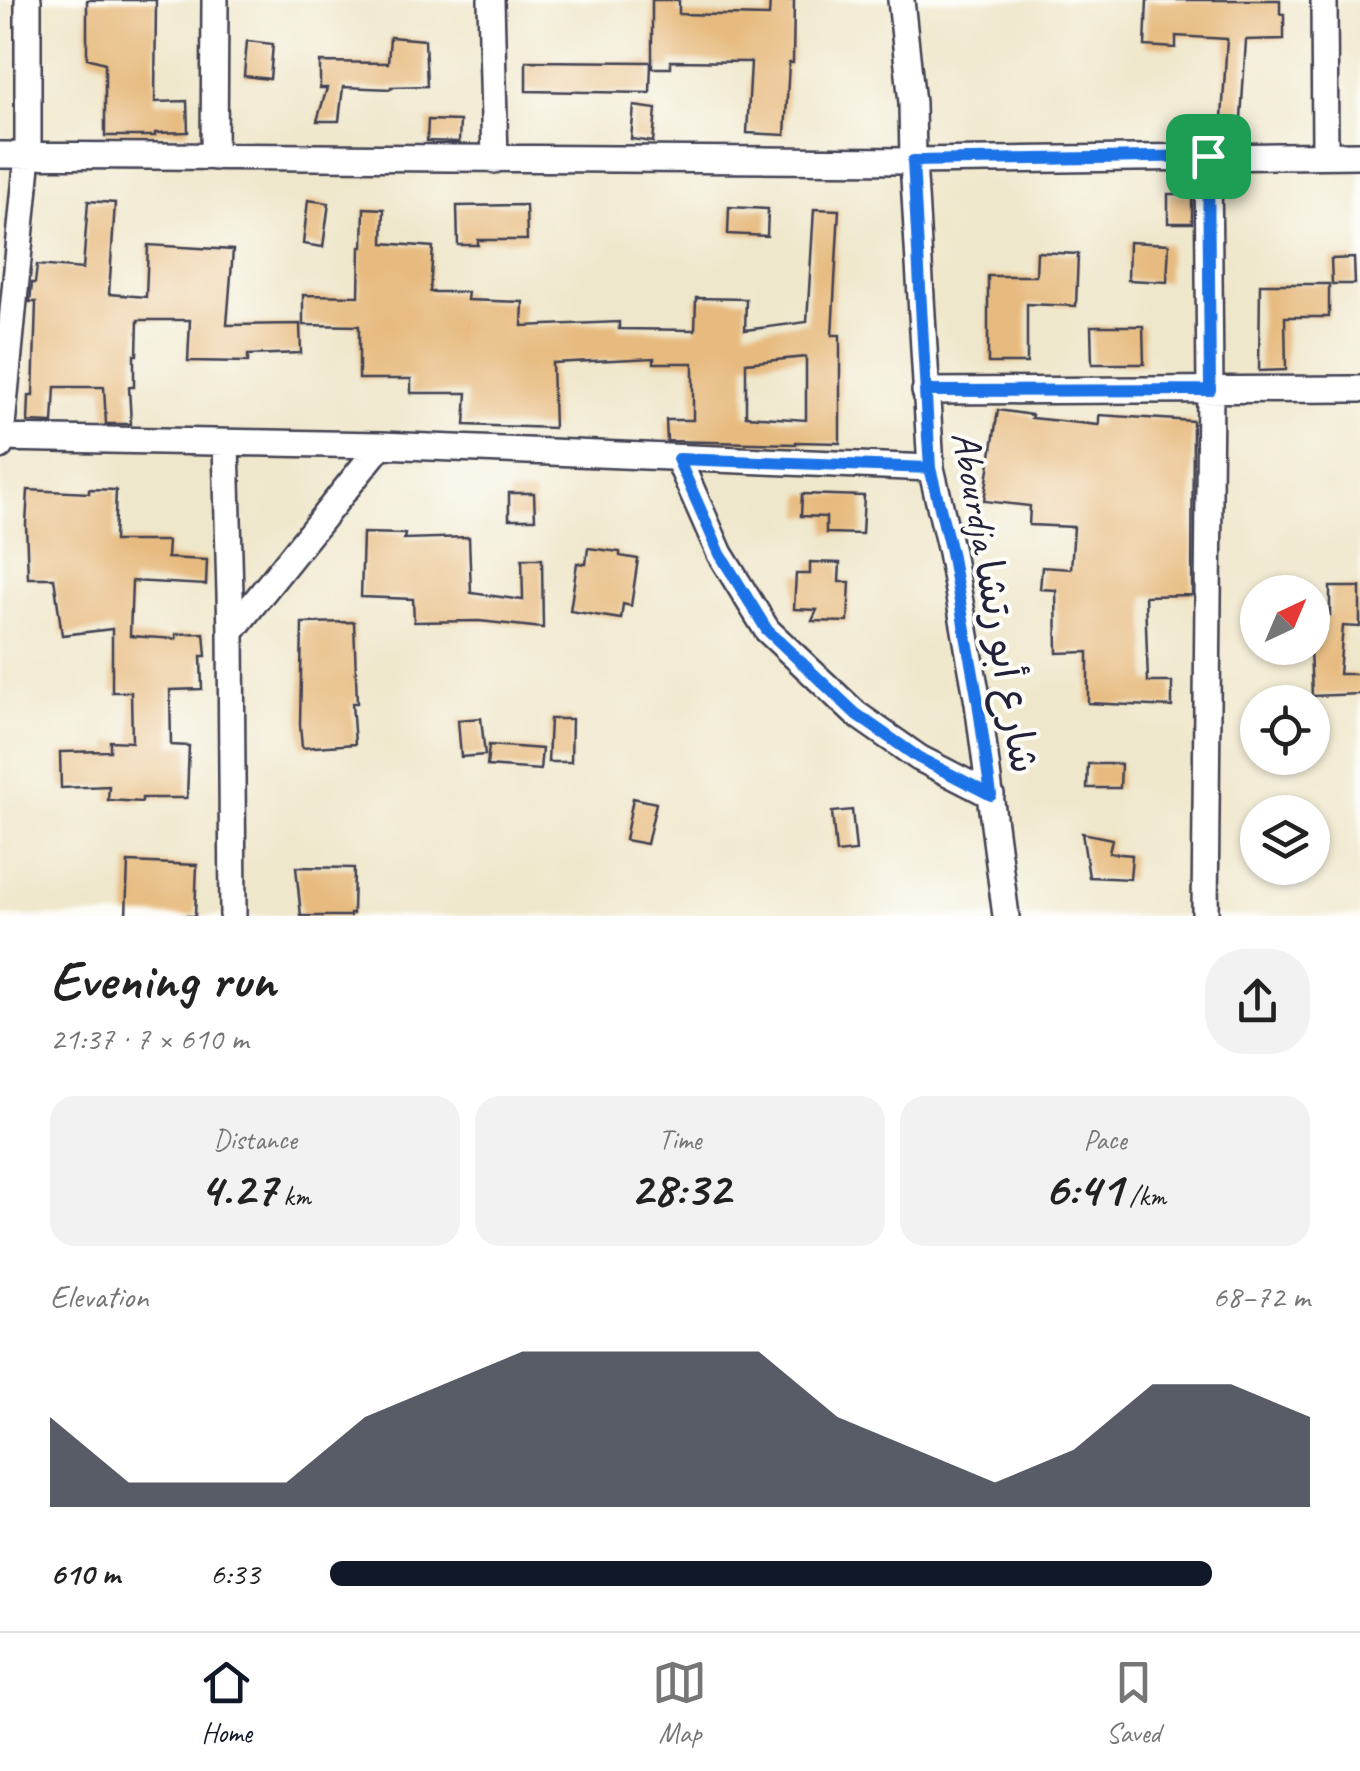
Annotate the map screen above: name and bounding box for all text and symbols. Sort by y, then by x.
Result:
pin [1166,114,1251,199]
icon: arrive [1181,129,1236,184]
street label: Abourdja شارع أبو رتشا [938,427,1050,777]
north arrow [1240,575,1330,665]
map controls [1240,575,1330,885]
button: locate [1240,685,1330,775]
button: layers [1240,795,1330,885]
text: Evening run [50,945,275,1015]
button: share [1205,949,1310,1054]
text: 21:37 · 7 × 610 m [50,1018,248,1059]
text: Distance [213,1122,297,1157]
text: Time [659,1122,701,1157]
text: Pace [1083,1122,1127,1157]
text: 4.27 [199,1157,277,1220]
text: 28:32 [630,1157,730,1220]
text: 6:41 [1044,1157,1123,1220]
text: km [277,1178,311,1213]
text: /km [1123,1178,1166,1213]
text: Elevation [50,1276,148,1317]
text: 68–72 m [1212,1276,1310,1317]
text: 610 m [50,1553,120,1594]
text: 6:33 [210,1553,260,1594]
tab: Home [199,1655,254,1750]
tab: Map [652,1655,707,1750]
tab: Saved [1106,1655,1161,1750]

